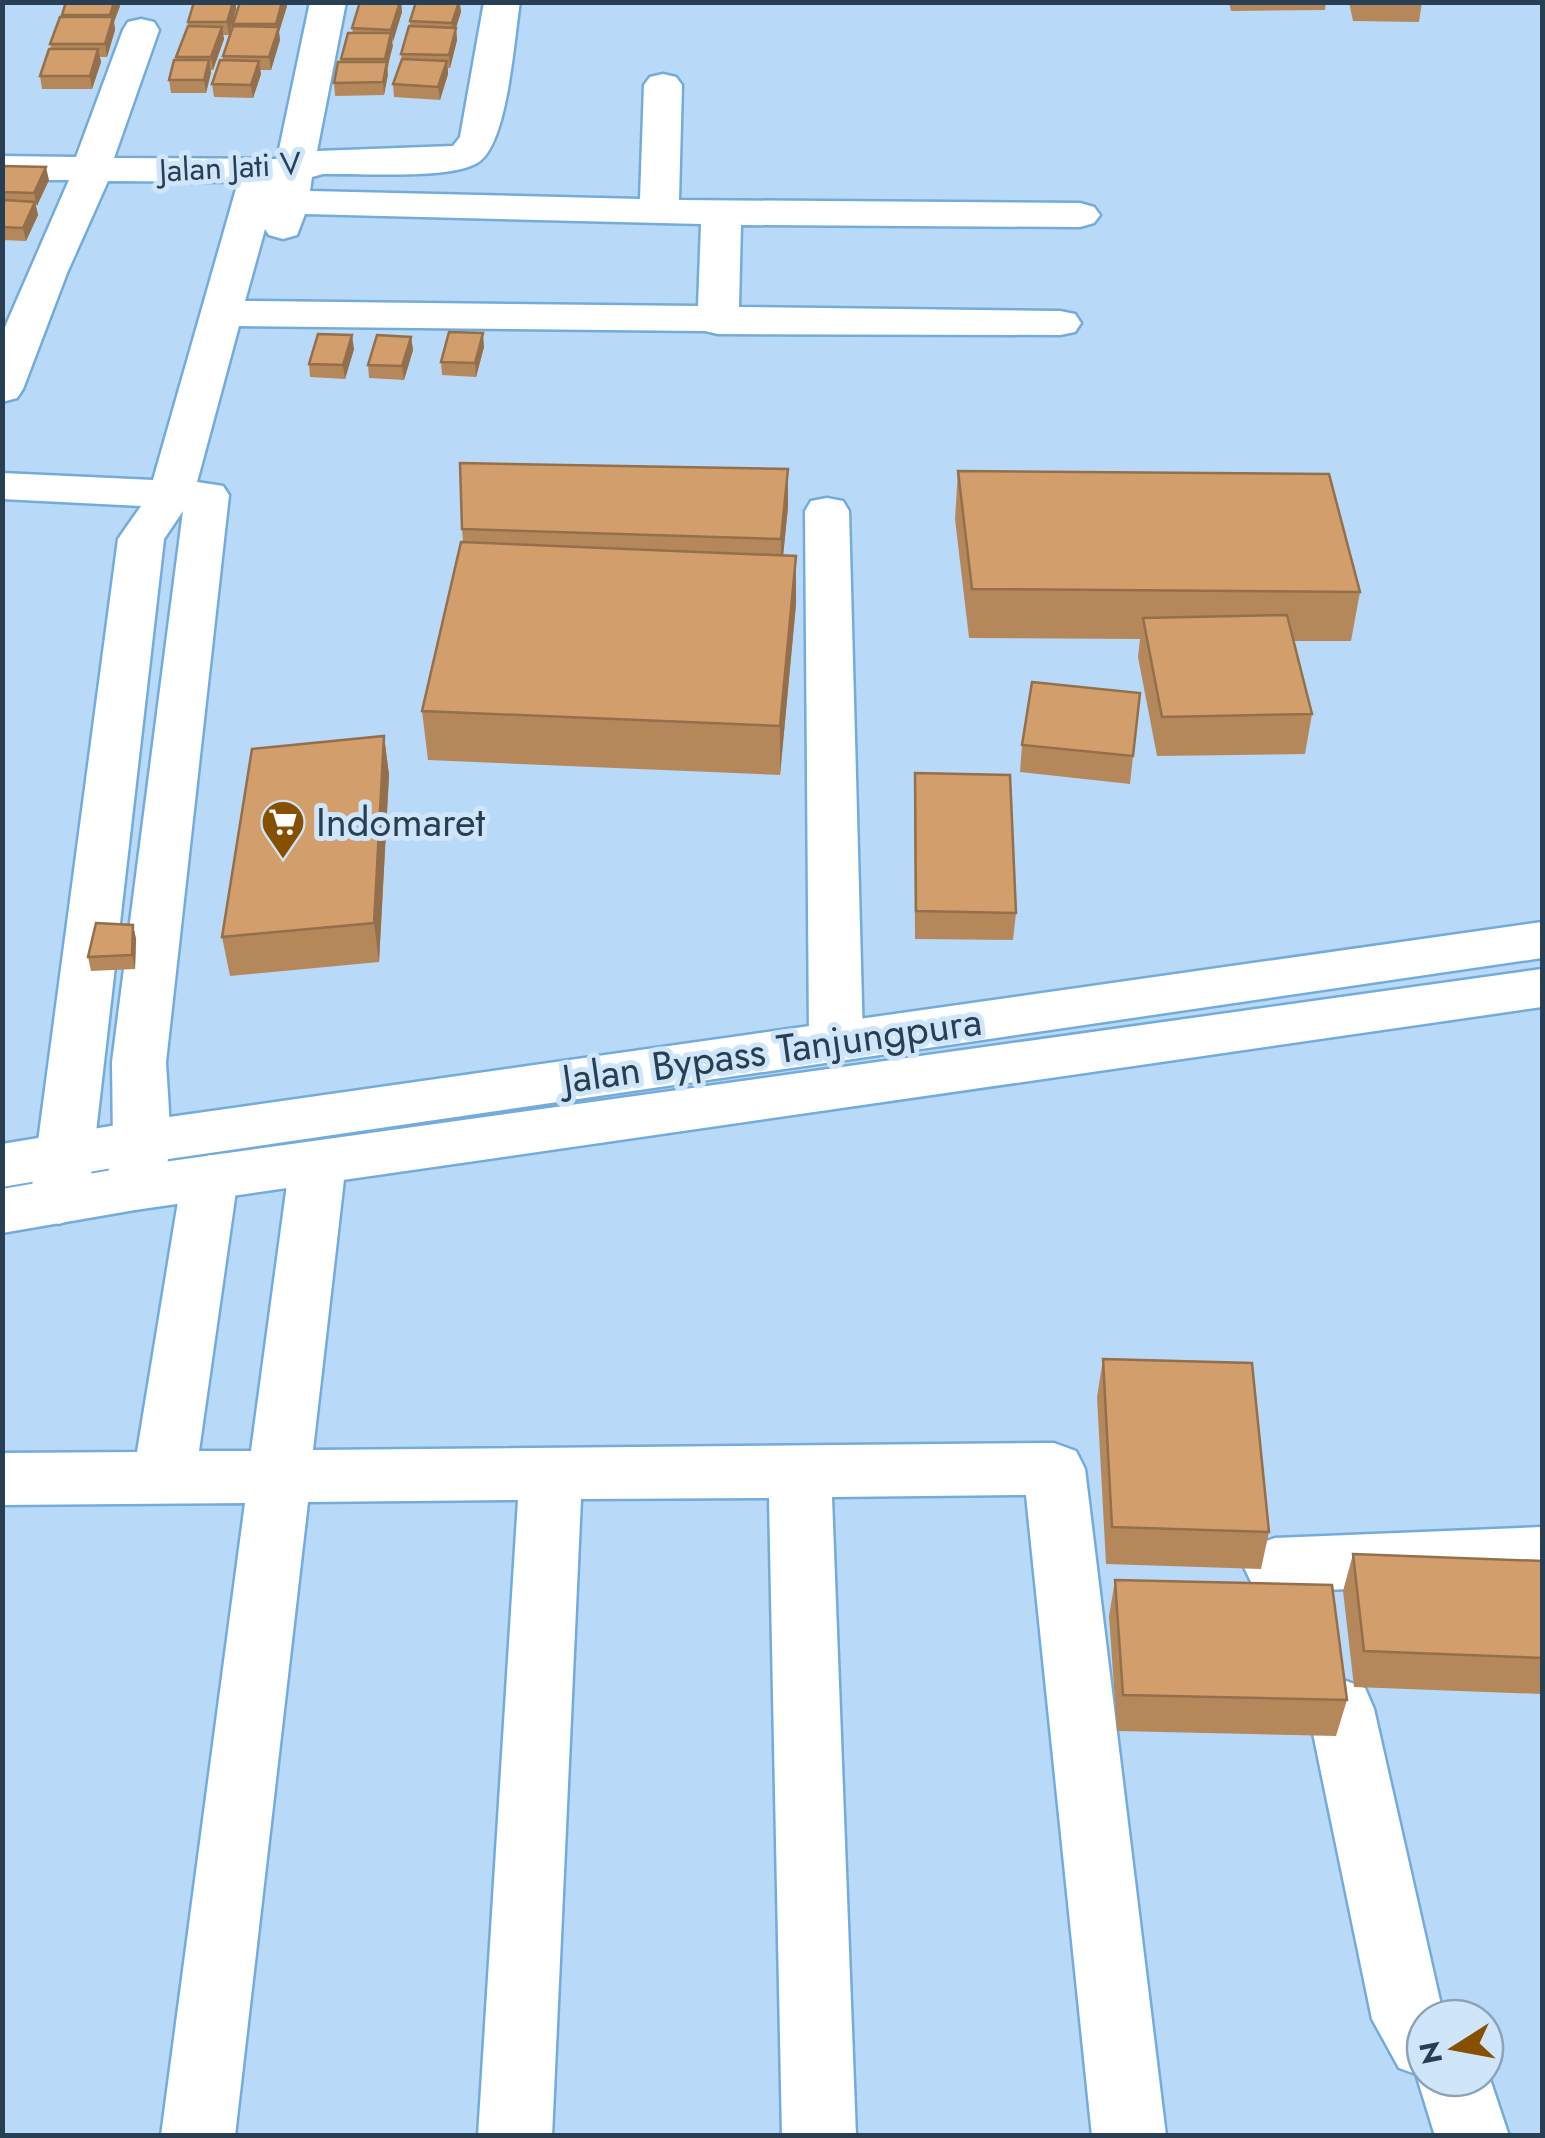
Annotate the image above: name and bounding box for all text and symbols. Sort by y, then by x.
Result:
street label: Jalan Jati V [154,140,302,194]
place label: Indomaret [316,793,486,851]
supermarket icon: Indomaret [260,799,306,860]
street label: Jalan Bypass Tanjungpura [554,992,985,1109]
north arrow [1405,1998,1505,2098]
text: N [1409,2038,1453,2067]

